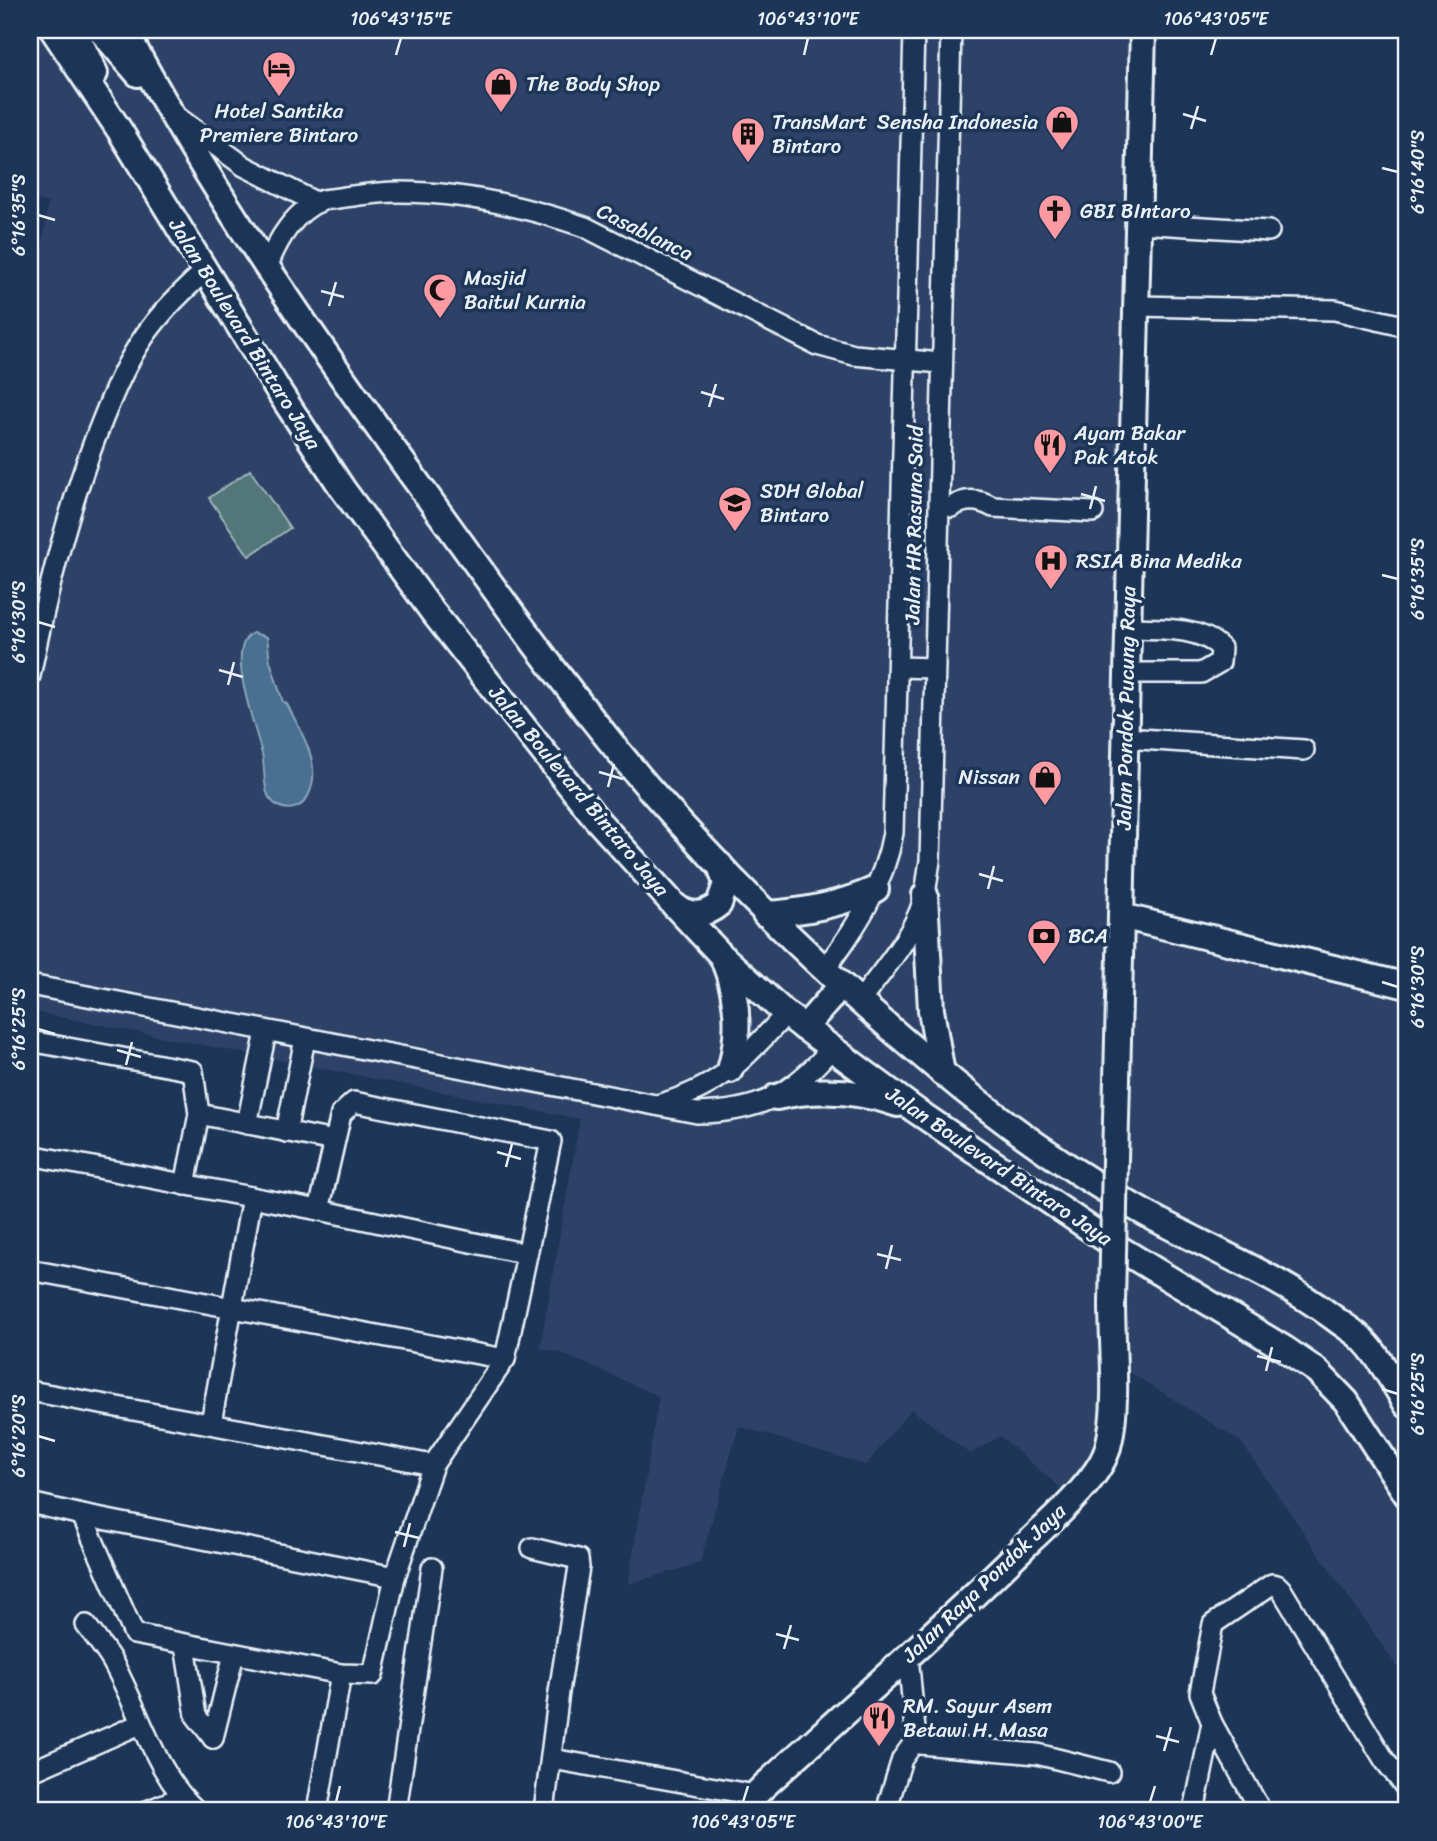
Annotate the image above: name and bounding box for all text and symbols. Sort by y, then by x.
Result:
text: 106°43'15"E [350,3,453,35]
text: 106°43'10"E [757,3,860,35]
text: 106°43'05"E [1164,3,1269,35]
hotel icon: Hotel Santika Premiere Bintaro [260,49,298,98]
shop icon: The Body Shop [482,65,520,114]
place label: The Body Shop [526,65,660,103]
place label: Hotel Santika Premiere Bintaro [200,92,359,154]
place label: TransMart Bintaro [772,103,867,165]
place label: Sensha Indonesia [877,103,1038,141]
shop icon: Sensha Indonesia [1043,103,1081,152]
building icon: TransMart Bintaro [729,115,767,164]
text: 6°16'40"S [1402,130,1434,214]
text: 6°16'35"S [3,174,35,256]
street label: Casablanca [590,192,700,272]
church icon: GBI BIntaro [1036,192,1074,241]
place label: GBI BIntaro [1080,192,1191,230]
street label: Jalan Boulevard Bintaro Jaya [158,210,332,458]
place label: Masjid Baitul Kurnia [464,259,586,321]
mosque icon: Masjid Baitul Kurnia [421,271,459,320]
place label: Ayam Bakar Pak Atok [1073,414,1186,476]
street label: Jalan HR Rasuna Said [893,423,935,626]
restaurant icon: Ayam Bakar Pak Atok [1031,426,1069,475]
place label: SDH Global Bintaro [760,472,865,534]
school or university icon: SDH Global Bintaro [716,484,754,533]
text: 6°16'35"S [1402,538,1434,620]
hospital icon: RSIA Bina Medika [1032,542,1070,591]
place label: RSIA Bina Medika [1076,542,1242,580]
text: 6°16'30"S [3,581,35,663]
street label: Jalan Pondok Pucung Raya [1105,585,1147,831]
street label: Jalan Boulevard Bintaro Jaya [478,676,680,906]
place label: Nissan [958,758,1020,796]
shop icon: Nissan [1026,758,1064,807]
bank icon: BCA [1025,917,1063,966]
place label: BCA [1068,917,1108,955]
text: 6°16'30"S [1402,946,1434,1028]
text: 6°16'25"S [3,988,35,1070]
street label: Jalan Boulevard Bintaro Jaya [877,1075,1121,1257]
text: 6°16'25"S [1402,1353,1434,1435]
text: 6°16'20"S [3,1394,35,1478]
street label: Jalan Raya Pondok Jaya [892,1493,1076,1673]
place label: RM. Sayur Asem Betawi H. Masa [903,1687,1052,1749]
restaurant icon: RM. Sayur Asem Betawi H. Masa [860,1699,898,1748]
text: 106°43'10"E [285,1806,388,1838]
text: 106°43'05"E [691,1806,796,1838]
text: 106°43'00"E [1097,1806,1204,1838]

